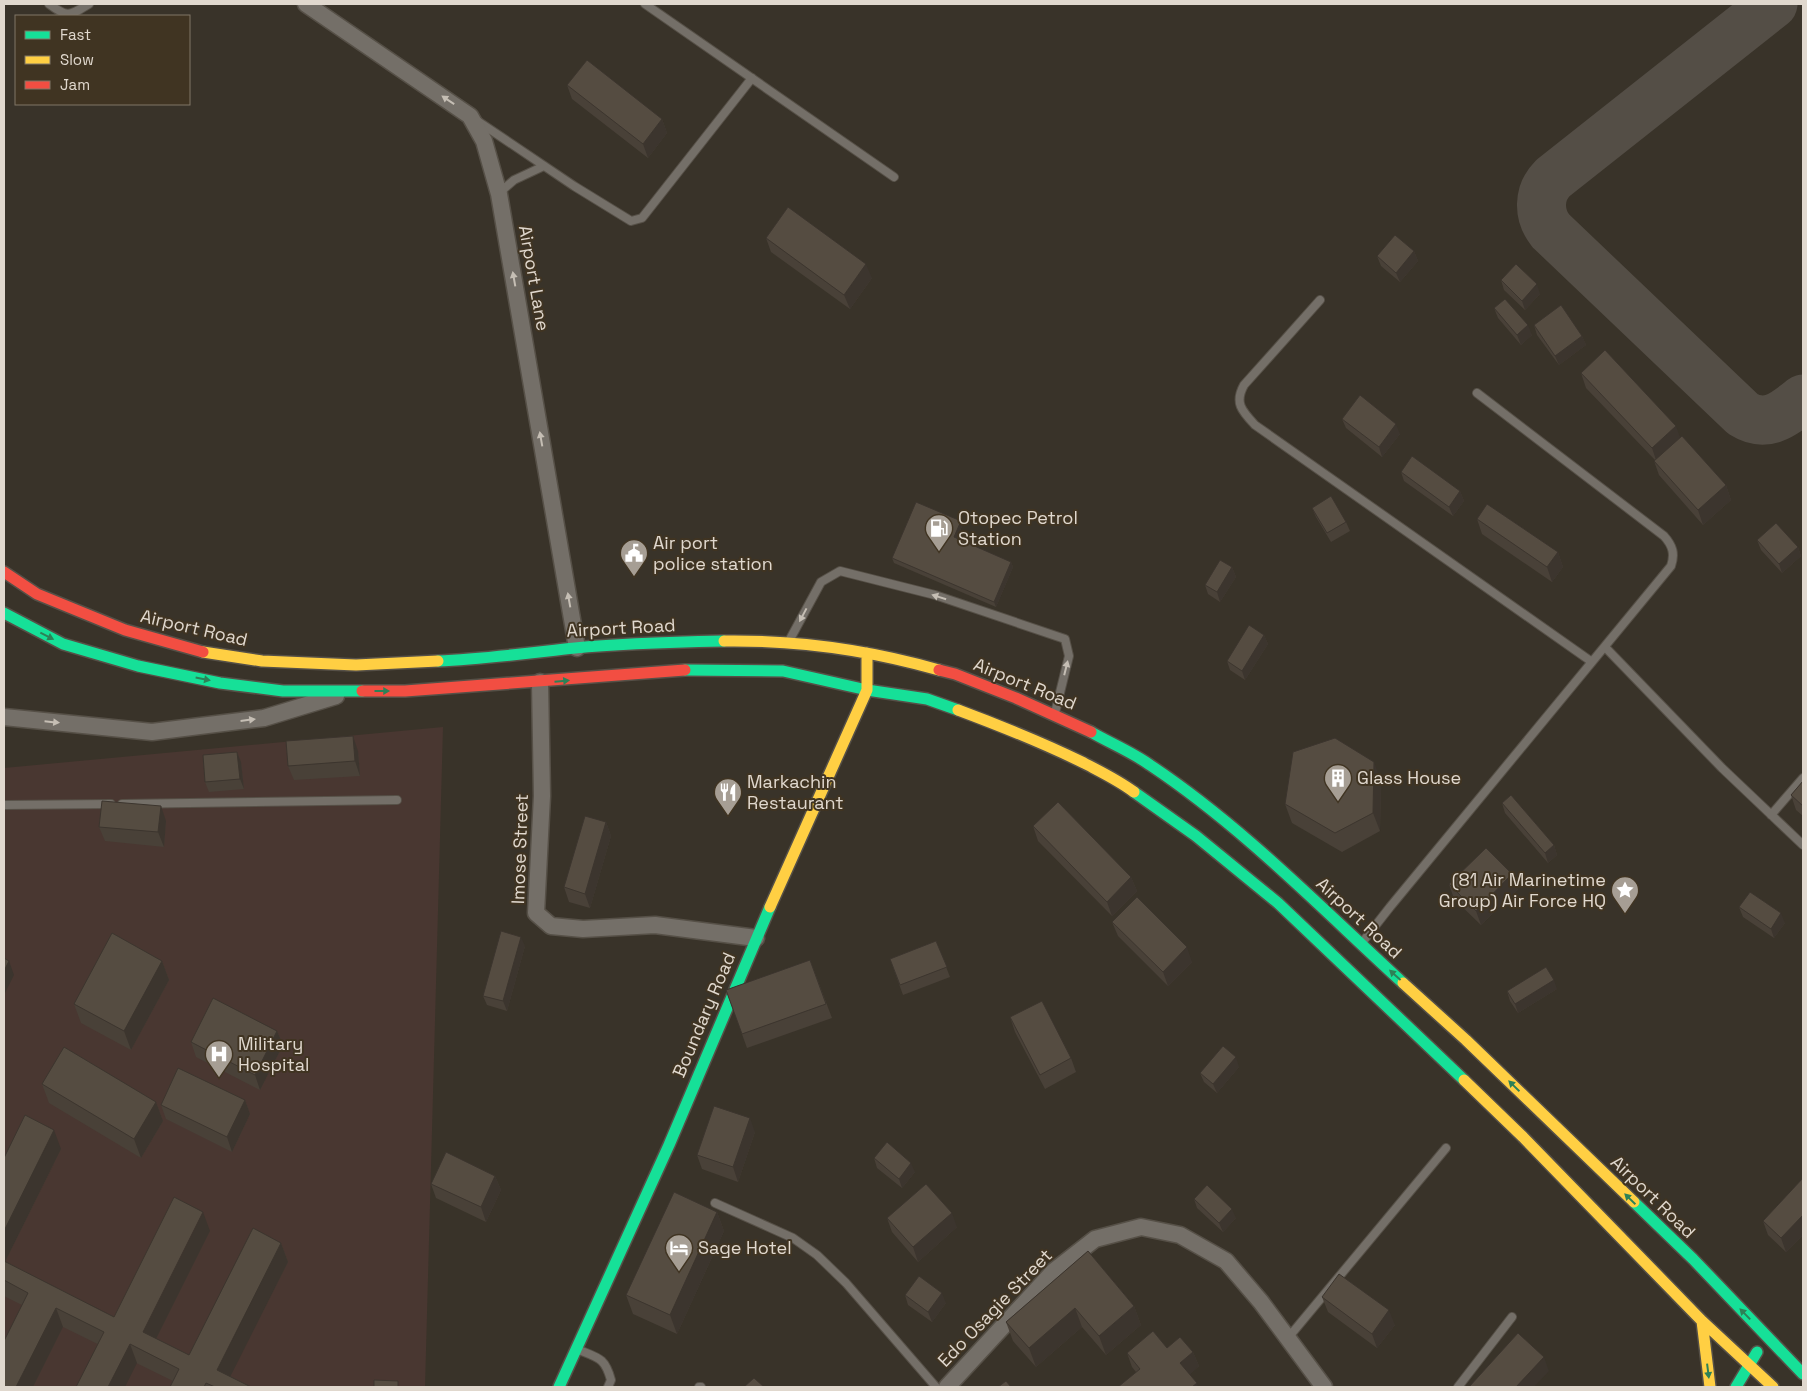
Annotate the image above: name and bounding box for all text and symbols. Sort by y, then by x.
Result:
legend [15,15,190,105]
text: Fast [60,25,91,44]
text: Slow [60,50,94,69]
text: Jam [60,75,90,94]
one-way arrow [441,96,454,105]
street label: Airport Lane [514,223,555,333]
one-way arrow [509,271,517,287]
one-way arrow [537,431,545,447]
place label: Otopec Petrol Station [958,506,1078,550]
fuel station icon: Otopec Petrol Station [924,513,954,552]
place label: Air port police station [653,531,773,575]
public building icon: Air port police station [619,538,649,577]
one-way arrow [564,591,572,607]
one-way arrow [931,592,946,600]
street label: Airport Road [138,604,250,651]
one-way arrow [799,608,807,623]
street label: Airport Road [566,613,676,642]
one-way arrow [40,632,54,640]
street label: Airport Road [970,652,1080,715]
one-way arrow [1062,660,1070,675]
one-way arrow [196,676,212,684]
one-way arrow [554,676,570,684]
one-way arrow [374,687,390,695]
one-way arrow [241,716,257,724]
one-way arrow [45,718,61,726]
building icon: Glass House [1323,763,1353,802]
place label: Glass House [1357,766,1461,789]
place label: Markachin Restaurant [747,770,844,814]
restaurant icon: Markachin Restaurant [713,777,743,816]
street label: Imose Street [506,793,533,905]
place label: (81 Air Marinetime Group) Air Force HQ [1439,868,1606,912]
street label: Airport Road [1312,872,1407,963]
place icon: (81 Air Marinetime Group) Air Force HQ [1610,875,1640,914]
street label: Boundary Road [667,949,740,1081]
one-way arrow [1389,969,1401,981]
place label: Military Hospital [238,1032,309,1076]
hospital icon: Military Hospital [204,1039,234,1078]
one-way arrow [1508,1080,1520,1092]
street label: Airport Road [1606,1150,1701,1243]
one-way arrow [1625,1193,1637,1205]
hotel icon: Sage Hotel [664,1233,694,1272]
place label: Sage Hotel [698,1236,792,1259]
street label: Edo Osagie Street [932,1244,1057,1371]
one-way arrow [1739,1308,1751,1320]
one-way arrow [1704,1364,1712,1380]

